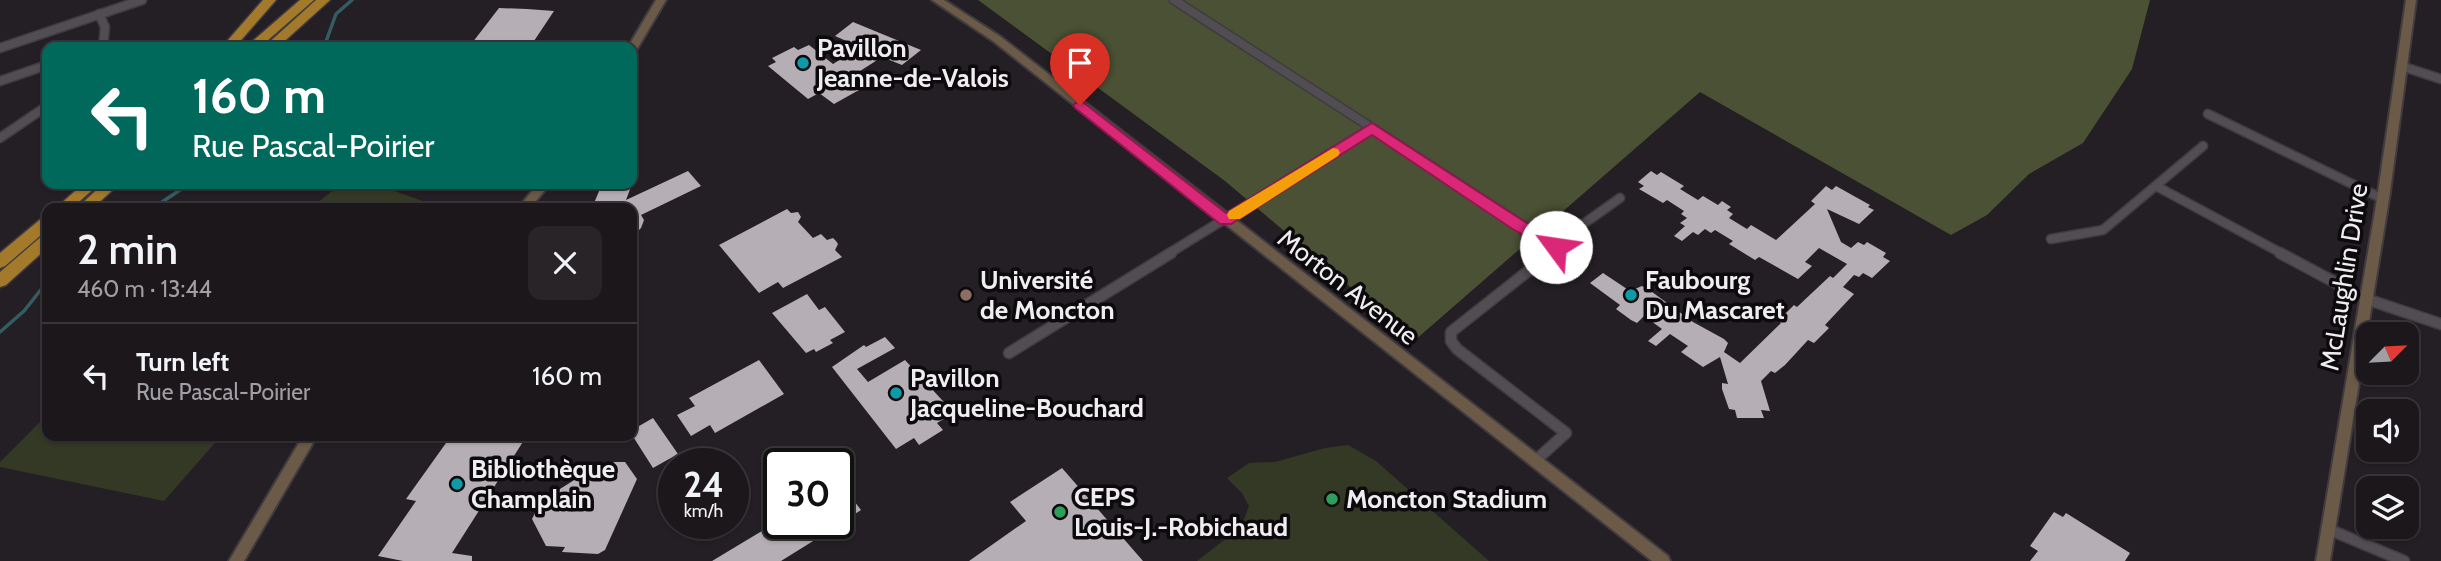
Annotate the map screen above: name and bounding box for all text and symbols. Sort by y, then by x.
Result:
place label: Pavillon Jeanne-de-Valois [816,32,1009,94]
pin [1050,33,1110,105]
icon: arrive [1061,44,1099,82]
marker: Pavillon Jeanne-de-Valois [795,55,811,71]
text: 160 m [192,66,326,125]
icon: left [77,70,168,161]
text: Rue Pascal-Poirier [192,126,434,165]
street label: McLaughlin Drive [2313,181,2375,373]
position arrow [1519,210,1593,284]
street label: Morton Avenue [1272,222,1424,352]
text: 2 min [77,223,178,275]
button: close [528,226,602,300]
place label: Université de Moncton [980,264,1115,326]
place label: Faubourg Du Mascaret [1645,264,1785,326]
text: 460 m · 13:44 [77,275,212,303]
marker: Université de Moncton [958,287,974,303]
marker: Faubourg Du Mascaret [1623,287,1639,303]
north arrow [2356,322,2418,385]
map controls [2356,322,2419,539]
text: Turn left [136,346,229,378]
icon: left [77,357,115,395]
text: 160 m [532,360,602,392]
place label: Pavillon Jacqueline-Bouchard [909,362,1144,424]
text: Rue Pascal-Poirier [136,378,310,406]
marker: Pavillon Jacqueline-Bouchard [888,385,904,401]
button: sound [2356,399,2419,462]
speed limit sign: 30 [763,448,854,539]
place label: Bibliothèque Champlain [471,453,615,515]
text: 24 [683,463,724,506]
marker: Bibliothèque Champlain [449,476,465,492]
button: layers [2356,476,2419,539]
place label: CEPS Louis-J.-Robichaud [1074,481,1288,543]
place label: Moncton Stadium [1346,483,1547,515]
marker: Moncton Stadium [1324,491,1340,507]
text: km/h [684,500,723,522]
marker: CEPS Louis-J.-Robichaud [1052,504,1068,520]

